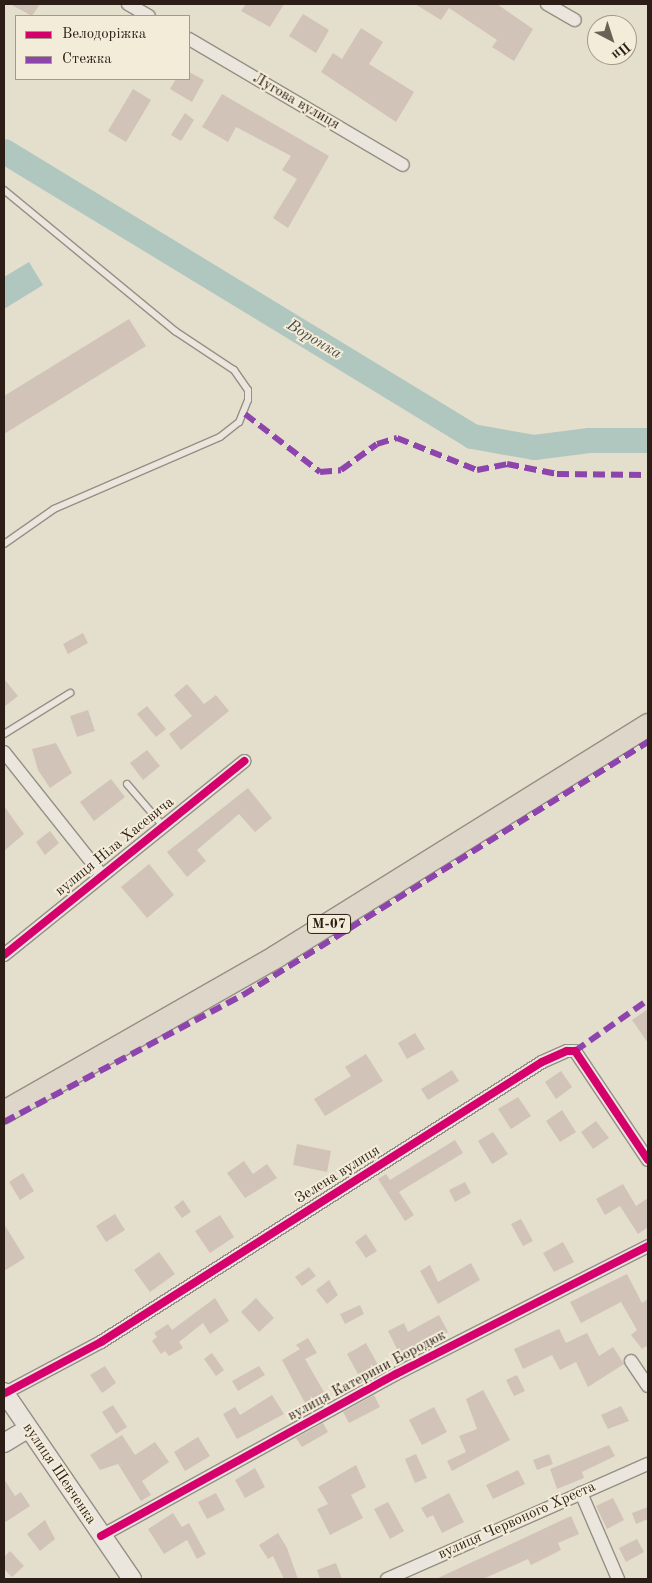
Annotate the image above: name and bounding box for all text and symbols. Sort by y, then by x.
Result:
legend [15,15,190,80]
north arrow [587,15,637,65]
text: Велодоріжка [62,27,146,42]
text: Пн [609,39,633,62]
text: Стежка [62,52,112,67]
street label: Лугова вулиця [249,70,343,134]
water label: Воронка [283,316,345,364]
street label: вулиця Ніла Хасевича [52,794,178,900]
road number: М-07 [306,912,352,936]
street label: Зелена вулиця [292,1142,384,1208]
street label: вулиця Катерини Бородюк [285,1327,449,1425]
street label: вулиця Шевченка [18,1420,100,1528]
street label: вулиця Червоного Хреста [435,1478,599,1564]

